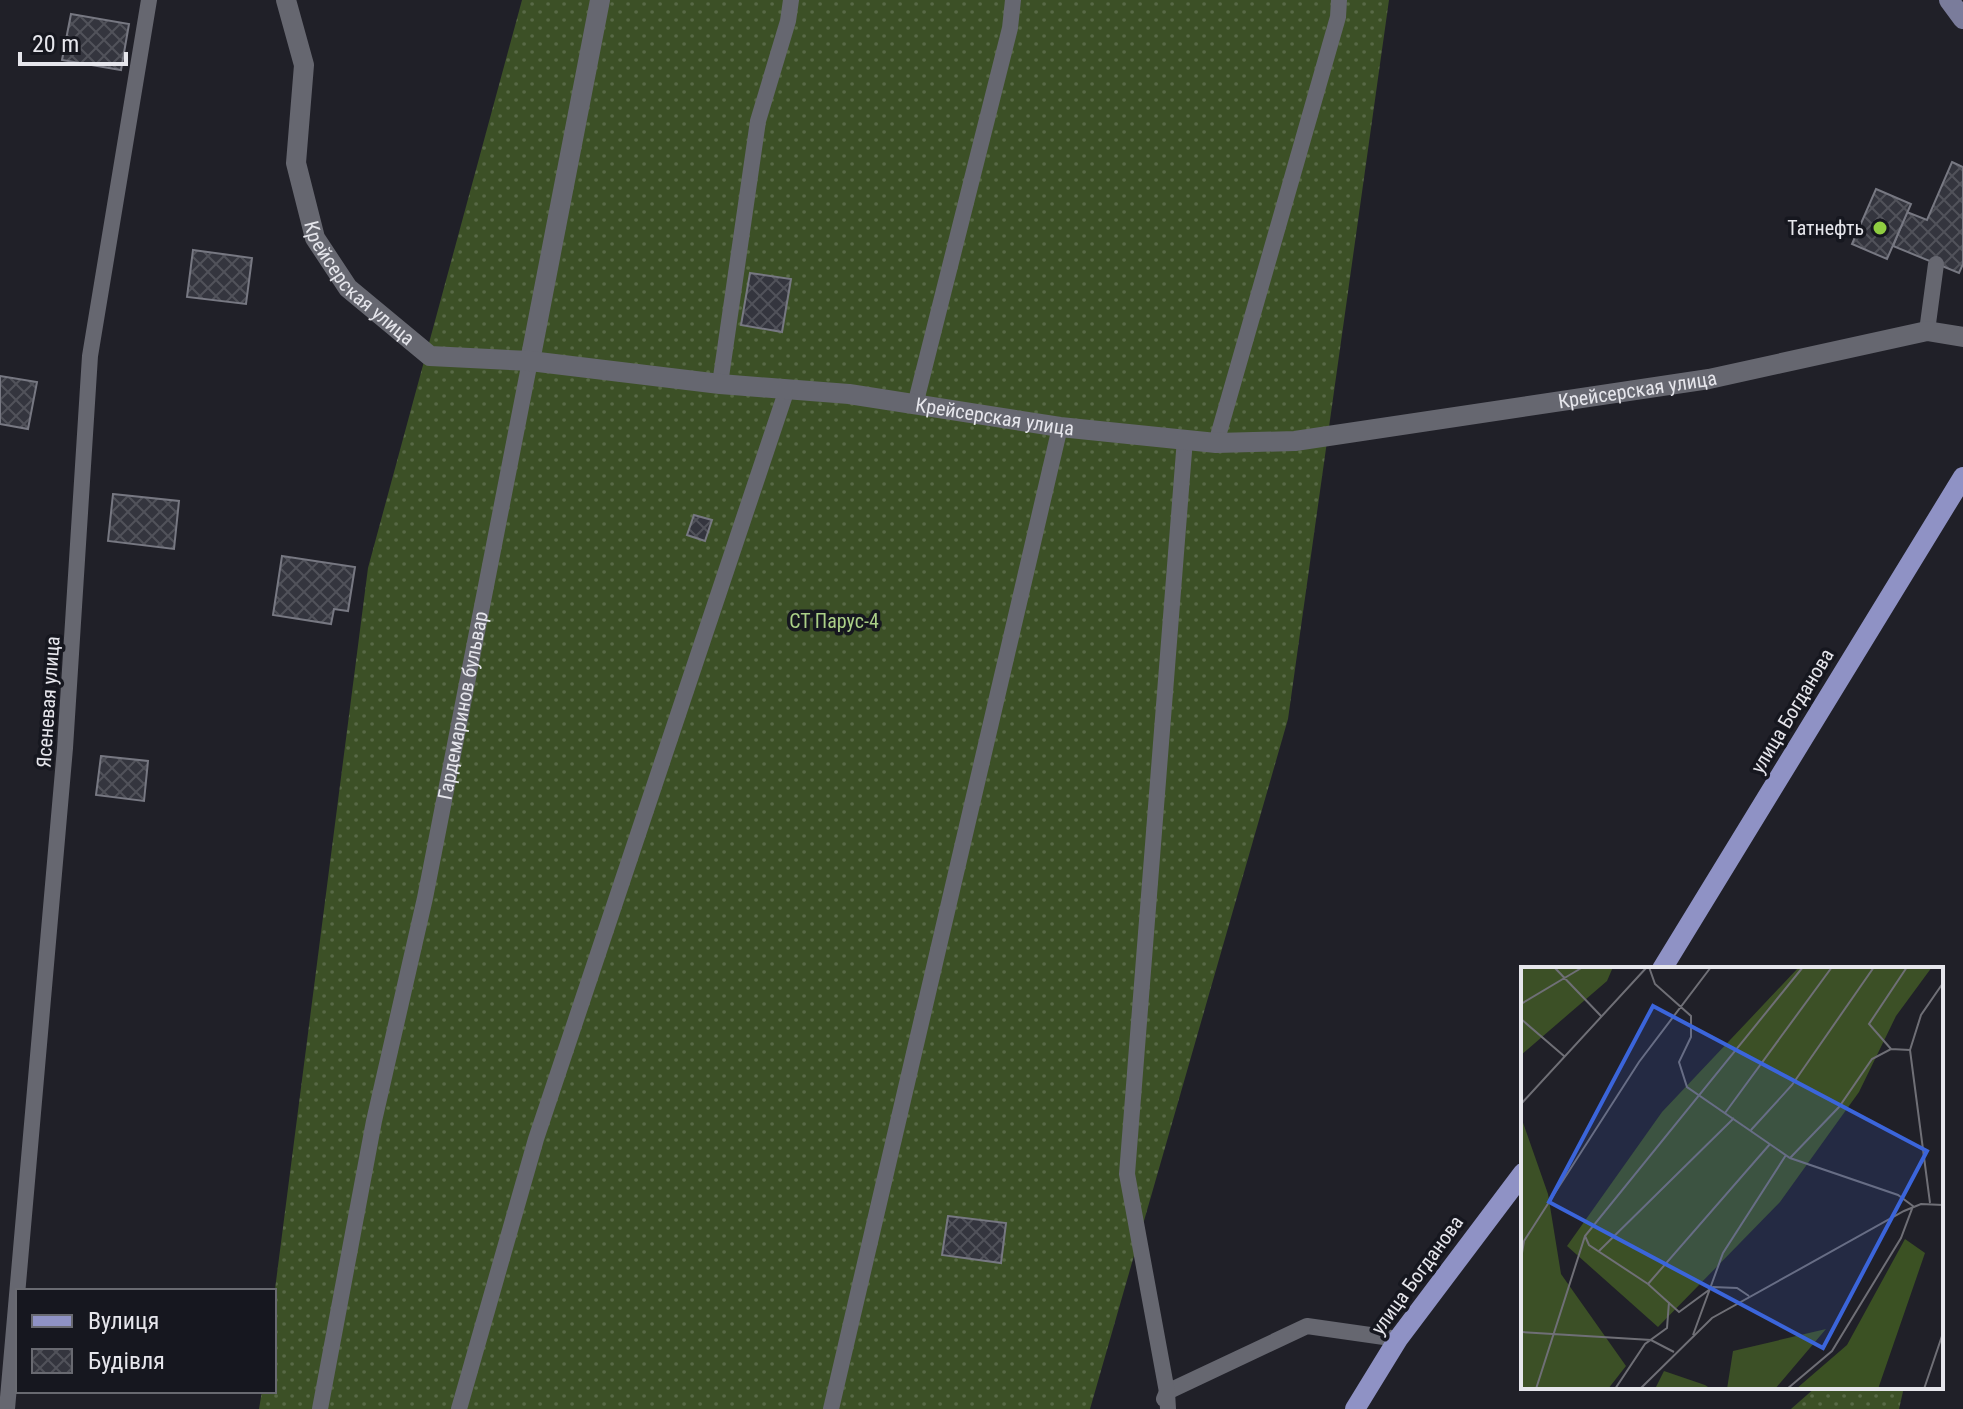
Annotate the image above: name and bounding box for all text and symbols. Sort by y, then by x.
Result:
scale bar [20,16,126,66]
text: 20 m [32,30,79,58]
place label: Татнефть [1787,216,1864,240]
street label: Крейсерская улица [299,218,420,350]
marker: Татнефть [1871,219,1889,237]
street label: Крейсерская улица [1556,366,1719,413]
street label: Крейсерская улица [914,393,1075,440]
street label: Гардемаринов бульвар [432,609,493,802]
park label: СТ Парус-4 [789,609,879,633]
street label: Ясеневая улица [31,635,65,769]
street label: улица Богданова [1745,644,1839,778]
inset map [1521,967,1943,1389]
street label: улица Богданова [1366,1211,1468,1339]
legend [16,1289,276,1393]
text: Вулиця [88,1307,159,1335]
text: Будівля [88,1347,165,1375]

